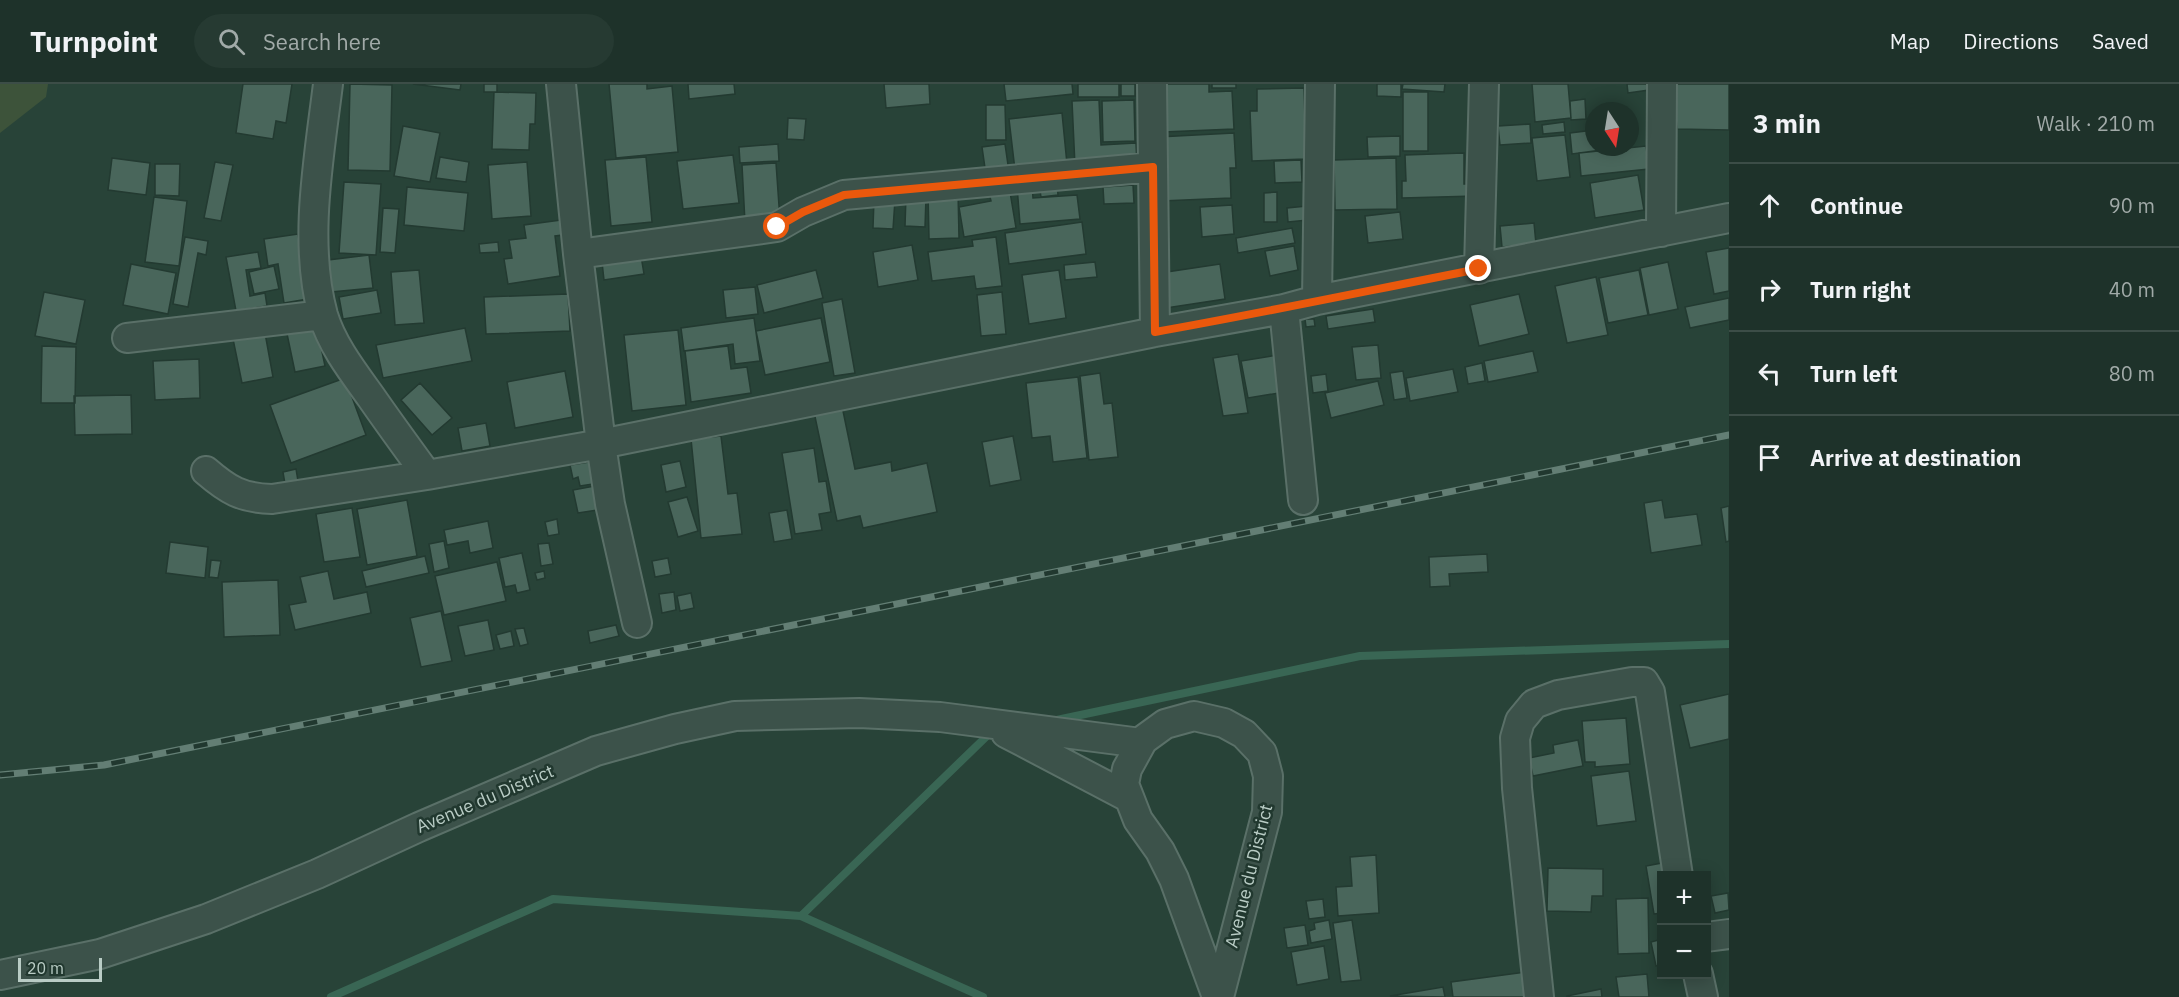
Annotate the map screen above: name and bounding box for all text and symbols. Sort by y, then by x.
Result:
search box [194,14,614,68]
text: Turnpoint [30,23,158,60]
icon: search [215,25,248,58]
text: Search here [263,27,381,56]
text: Map [1890,27,1930,55]
text: Directions [1963,27,2059,55]
text: Saved [2092,27,2149,55]
north arrow [1585,102,1639,156]
text: 3 min [1753,106,1821,140]
text: Walk · 210 m [2037,110,2155,137]
icon: ahead [1753,189,1786,222]
text: Continue [1810,191,1903,220]
text: 90 m [2109,192,2155,219]
route start [763,213,789,239]
route end [1465,255,1491,281]
icon: right [1753,273,1786,306]
text: Turn right [1810,275,1911,304]
text: 40 m [2109,276,2155,303]
icon: left [1753,357,1786,390]
text: Turn left [1810,359,1898,388]
text: 80 m [2109,360,2155,387]
icon: arrive [1753,441,1786,474]
text: Arrive at destination [1810,443,2021,472]
street label: Avenue du District [413,759,557,838]
street label: Avenue du District [1220,802,1277,950]
map controls [1657,871,1711,979]
button: + [1657,871,1711,925]
button: − [1657,925,1711,979]
scale bar [18,955,102,982]
text: 20 m [27,958,64,978]

